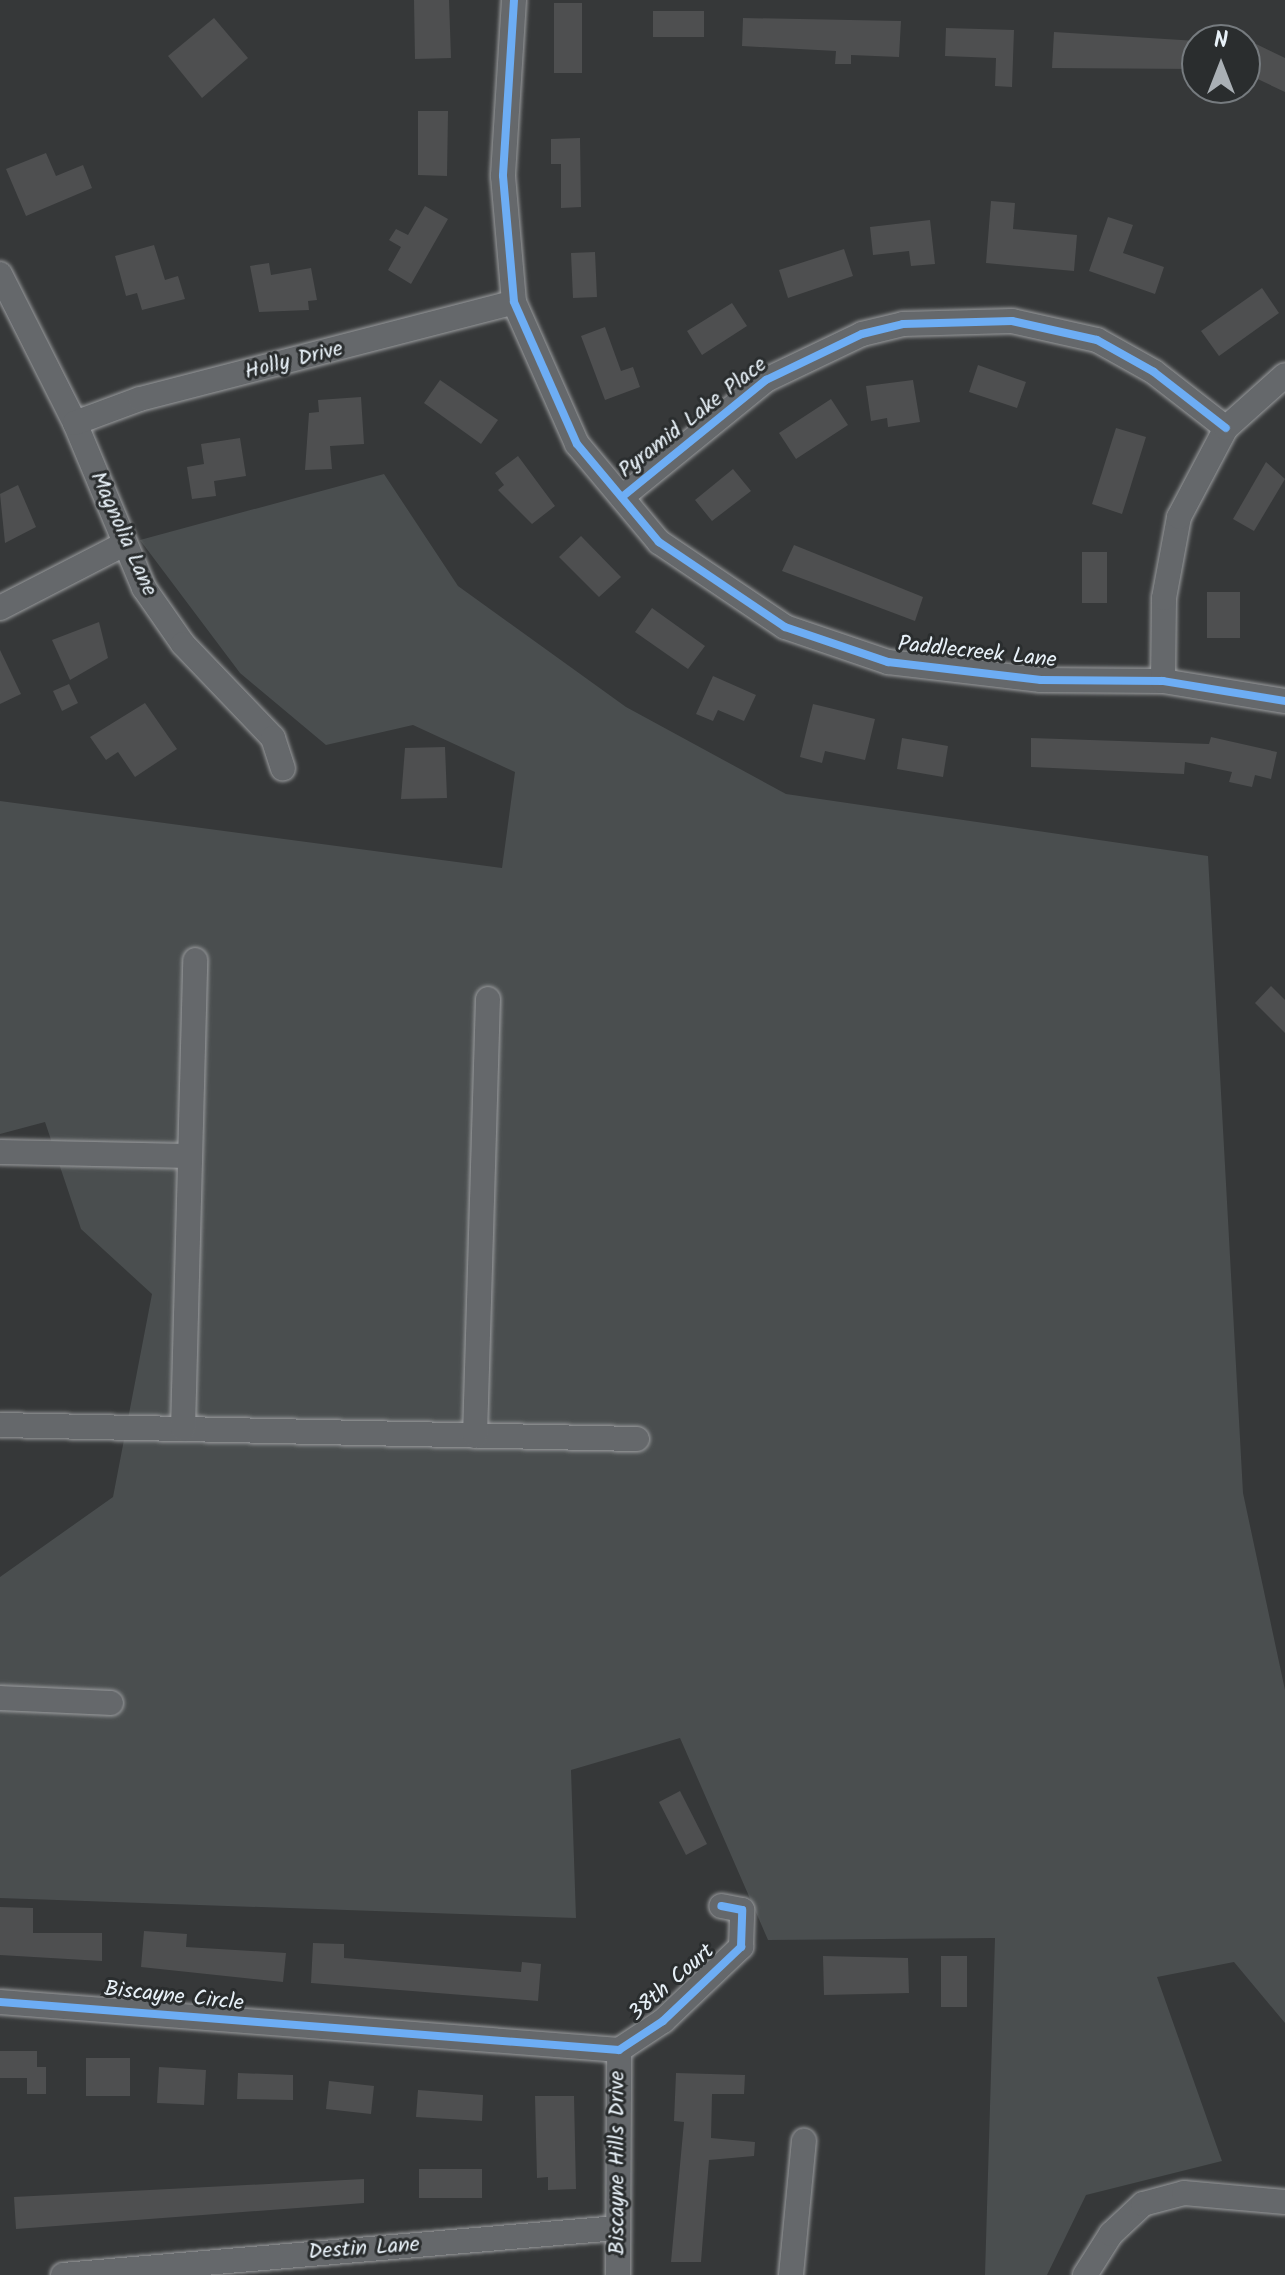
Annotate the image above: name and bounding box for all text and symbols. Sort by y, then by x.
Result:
north arrow [1181,24,1261,104]
text: N [1214,24,1228,59]
street label: Holly Drive [242,336,346,386]
street label: Pyramid Lake Place [614,352,772,484]
street label: Magnolia Lane [84,468,162,600]
street label: Paddlecreek Lane [896,632,1058,674]
street label: 38th Court [624,1939,720,2027]
street label: Biscayne Circle [103,1977,245,2017]
street label: Biscayne Hills Drive [605,2071,631,2255]
street label: Destin Lane [307,2232,421,2266]

